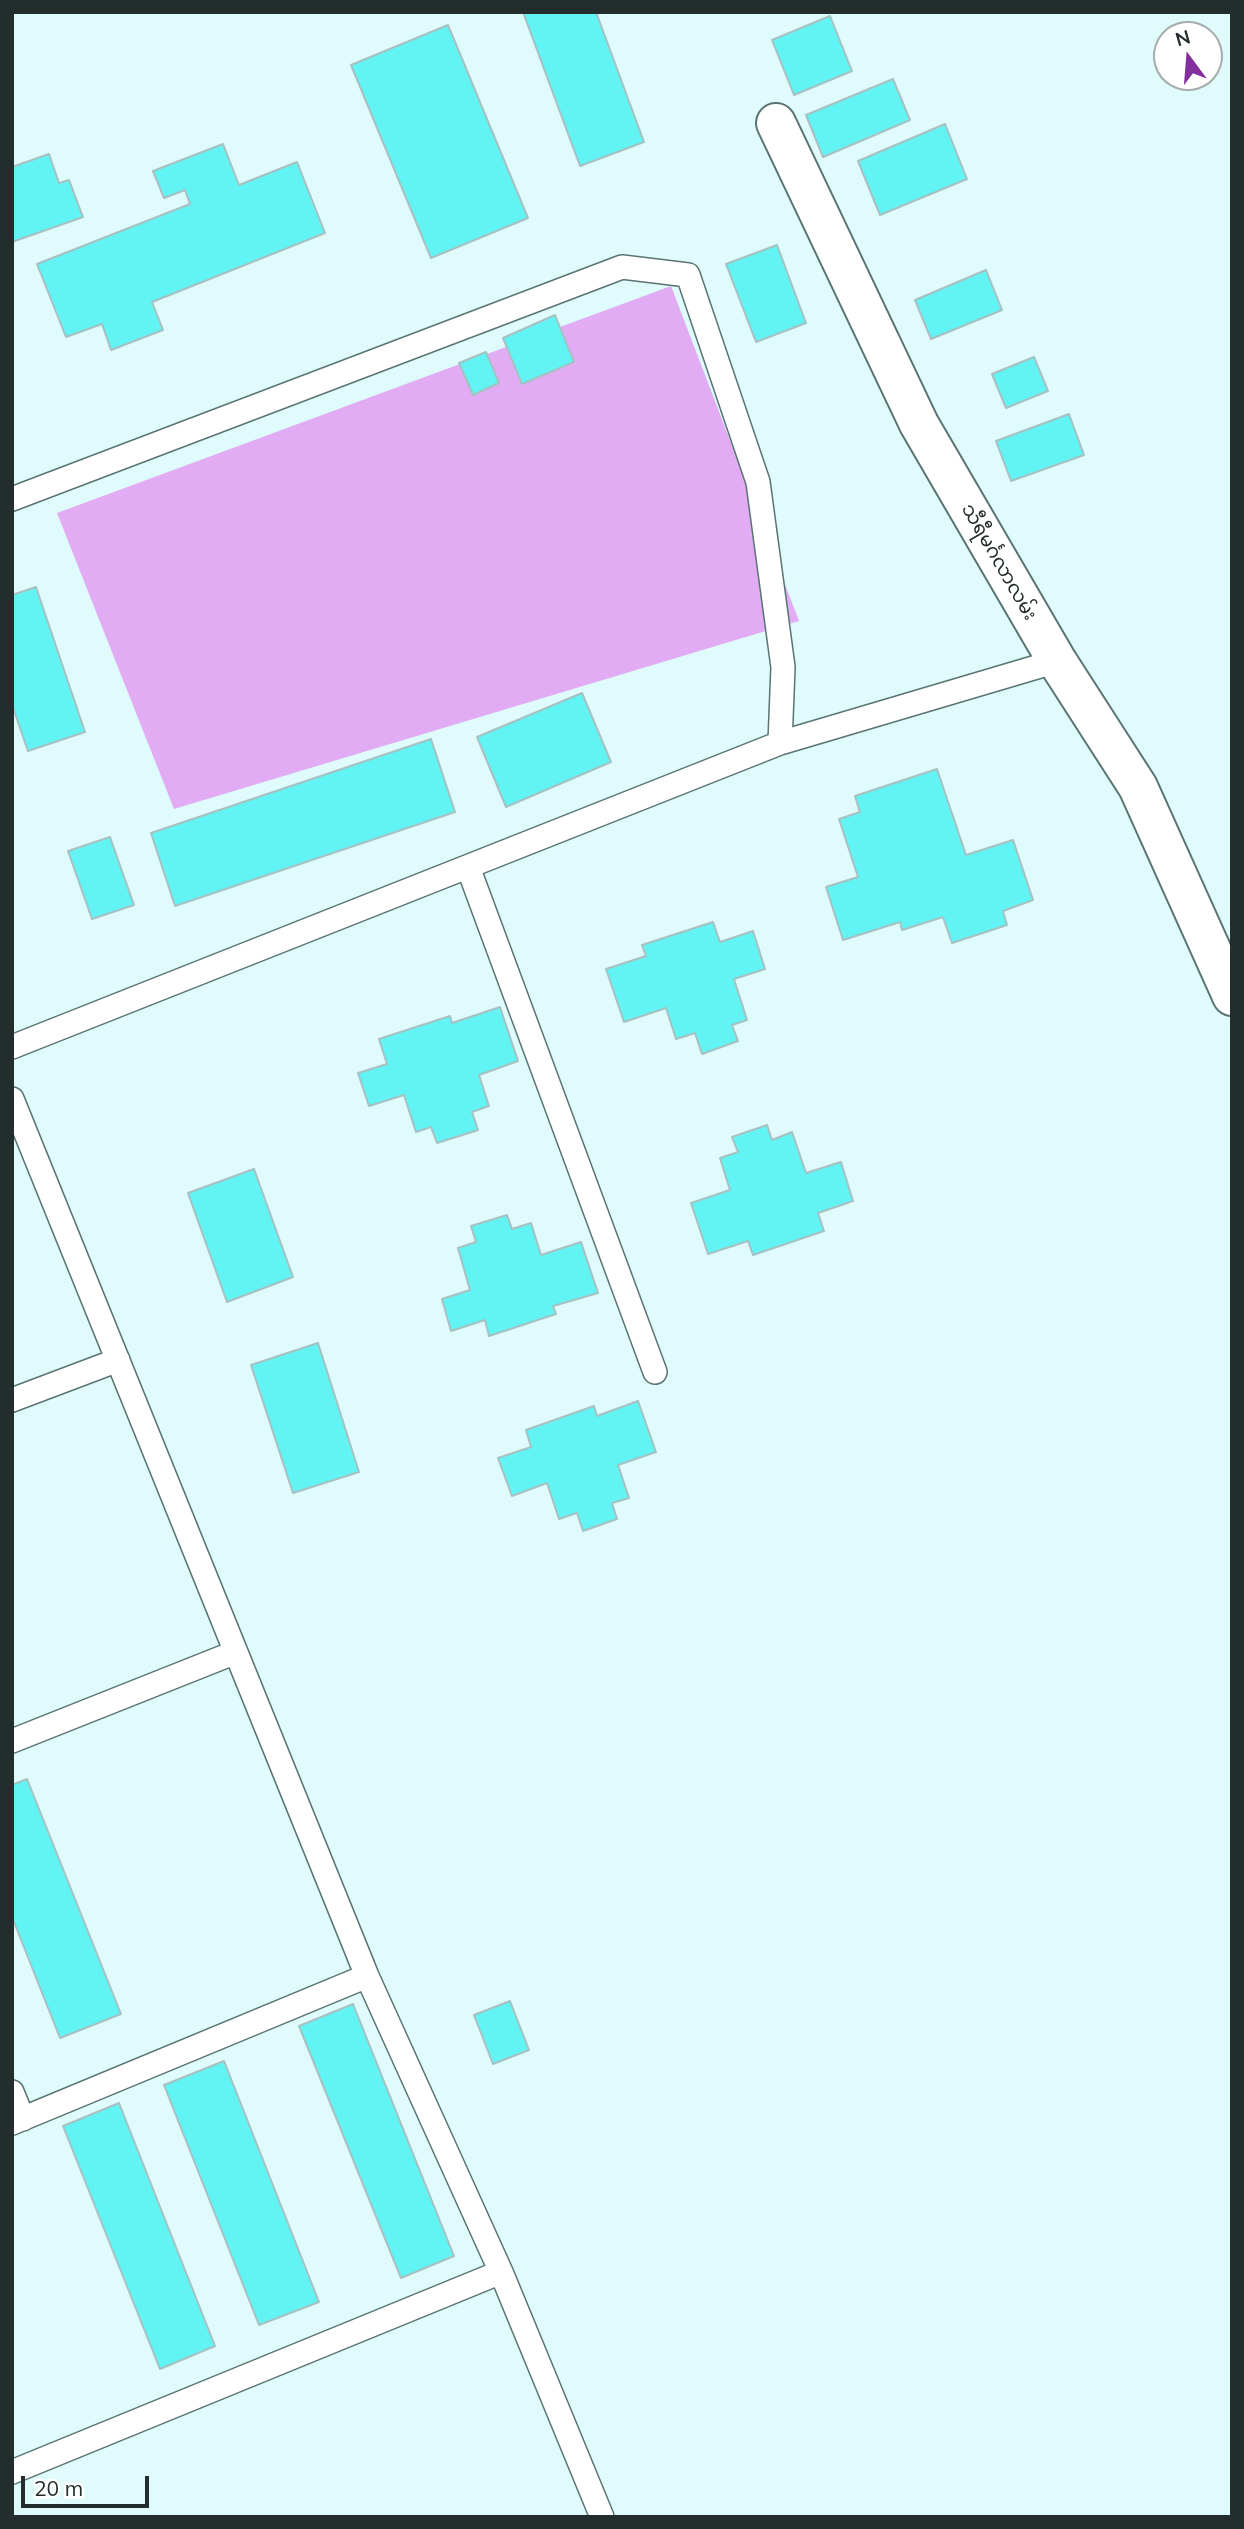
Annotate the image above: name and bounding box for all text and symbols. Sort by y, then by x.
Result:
north arrow [1153,21,1223,91]
text: N [1173,24,1193,51]
street label: သီရီမင်္ဂလာလမ်း [956,500,1042,624]
scale bar [24,2462,152,2506]
text: 20 m [34,2475,83,2501]

